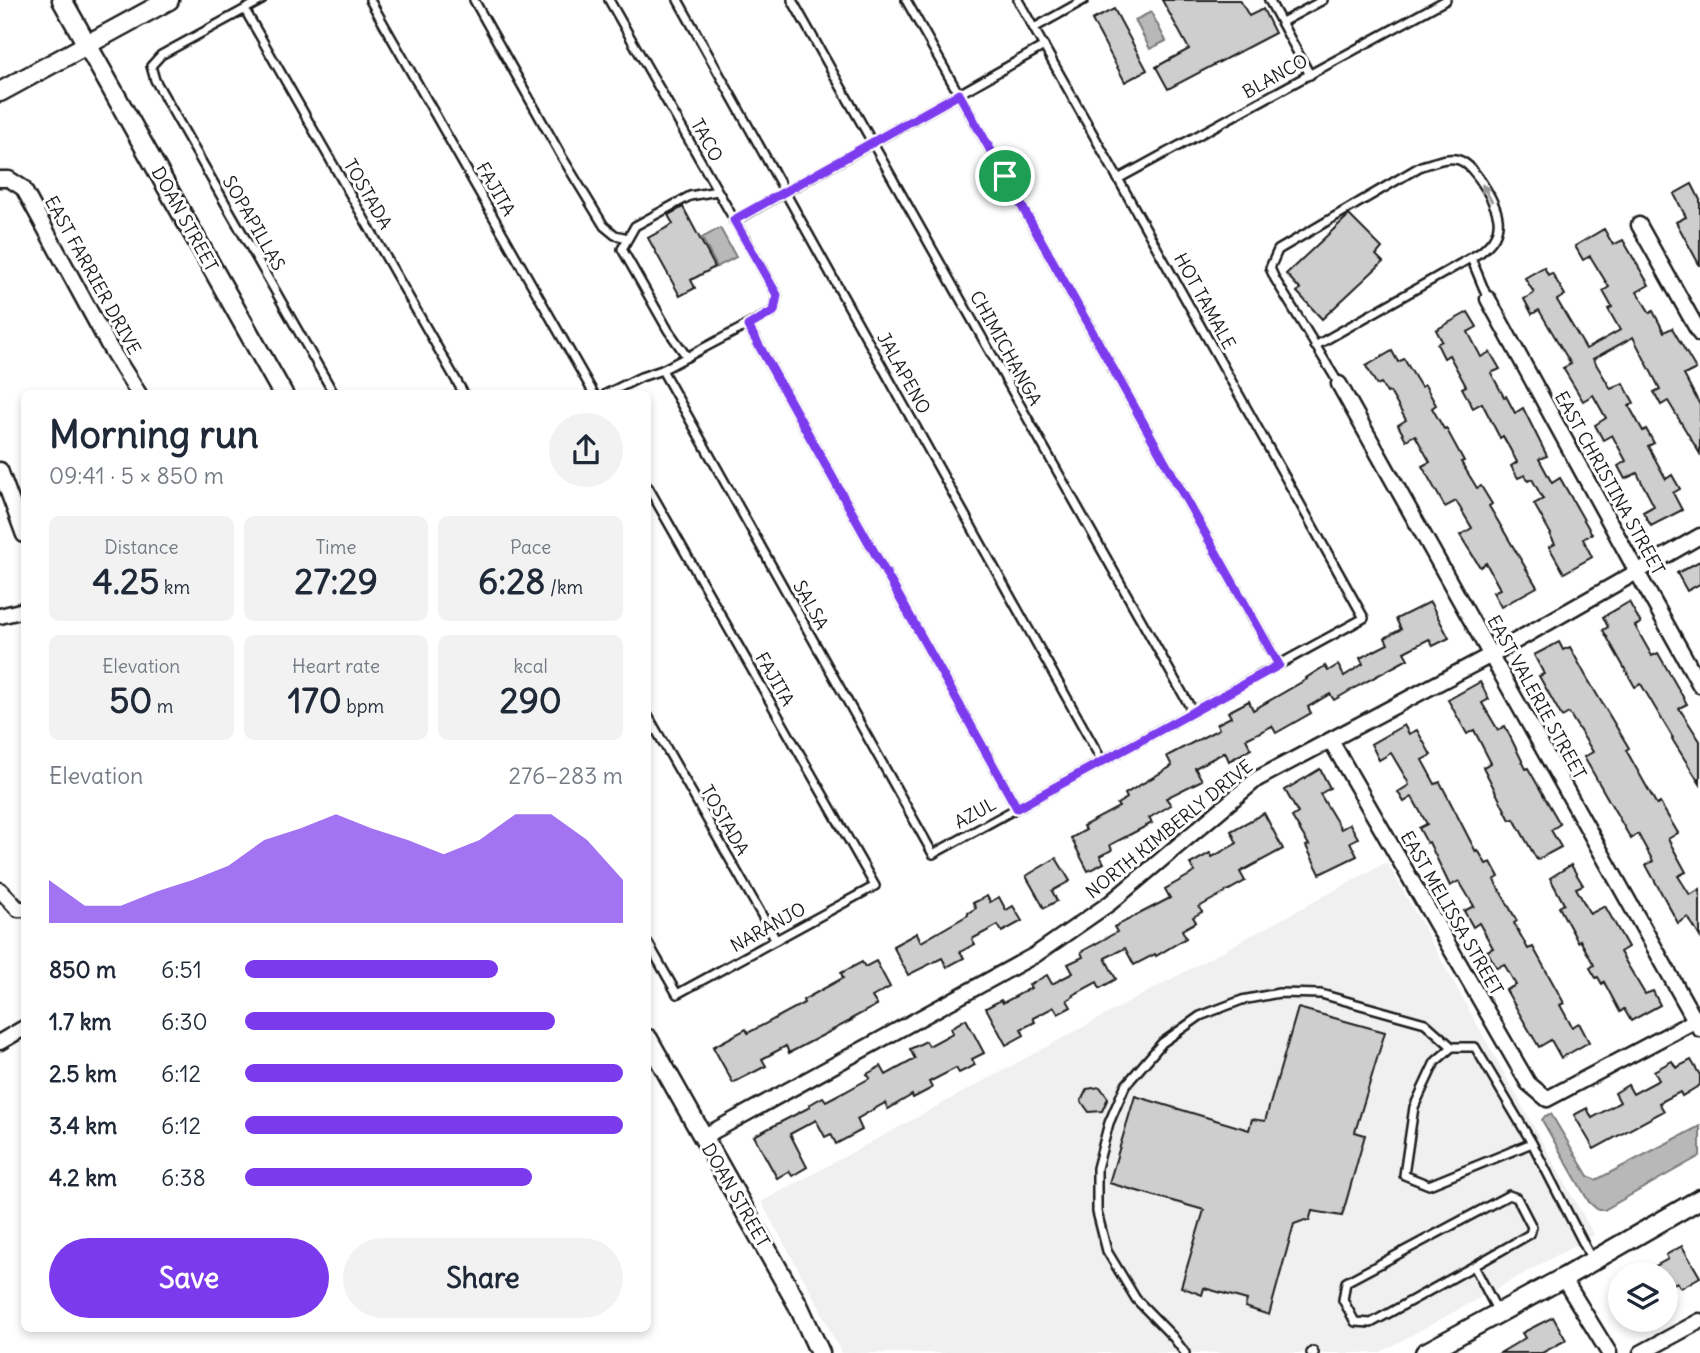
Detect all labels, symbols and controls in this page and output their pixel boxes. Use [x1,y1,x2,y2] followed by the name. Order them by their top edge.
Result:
[1238,49,1312,103] street label: BLANCO
[686,114,728,166] street label: TACO
[975,146,1035,206] pin
[339,155,397,233] street label: TOSTADA
[986,157,1024,195] icon: arrive
[471,158,521,220] street label: FAJITA
[147,163,223,275] street label: DOAN STREET
[218,172,290,274] street label: SOPAPILLAS
[1481,184,1493,203] one-way arrow
[40,192,146,358] street label: EAST FARRIER DRIVE
[1169,249,1241,353] street label: HOT TAMALE
[965,287,1047,409] street label: CHIMICHANGA
[872,328,936,418] street label: JALAPENO
[1550,387,1670,579] street label: EAST CHRISTINA STREET
[49,411,259,458] text: Morning run
[549,413,623,487] button: share
[49,461,224,490] text: 09:41 · 5 × 850 m
[104,535,178,559] text: Distance
[315,535,357,559] text: Time
[510,535,551,559] text: Pace
[92,559,159,603] text: 4.25
[294,559,378,603] text: 27:29
[478,559,546,603] text: 6:28
[159,575,190,599] text: km
[546,575,583,599] text: /km
[788,576,834,634] street label: SALSA
[1482,611,1592,783] street label: EAST VALERIE STREET
[750,648,800,710] street label: FAJITA
[102,654,180,678] text: Elevation
[292,654,380,678] text: Heart rate
[514,654,548,678] text: kcal
[109,678,152,722] text: 50
[288,678,342,722] text: 170
[499,678,562,722] text: 290
[152,694,174,718] text: m
[342,694,384,718] text: bpm
[1081,755,1257,903] street label: NORTH KIMBERLY DRIVE
[49,761,143,790] text: Elevation
[509,761,623,790] text: 276–283 m
[696,781,754,859] street label: TOSTADA
[950,792,1000,834] street label: AZUL
[1396,827,1508,999] street label: EAST MELISSA STREET
[726,897,810,957] street label: NARANJO
[49,955,116,984] text: 850 m
[161,955,202,984] text: 6:51
[49,1007,112,1036] text: 1.7 km
[161,1007,208,1036] text: 6:30
[49,1059,117,1088] text: 2.5 km
[161,1059,201,1088] text: 6:12
[49,1111,117,1140] text: 3.4 km
[161,1111,201,1140] text: 6:12
[697,1139,775,1251] street label: DOAN STREET
[49,1163,117,1192] text: 4.2 km
[161,1163,206,1192] text: 6:38
[49,1238,329,1318] button: Save
[343,1238,623,1318] button: Share
[1608,1262,1678,1332] map controls
[1608,1262,1678,1332] button: layers

